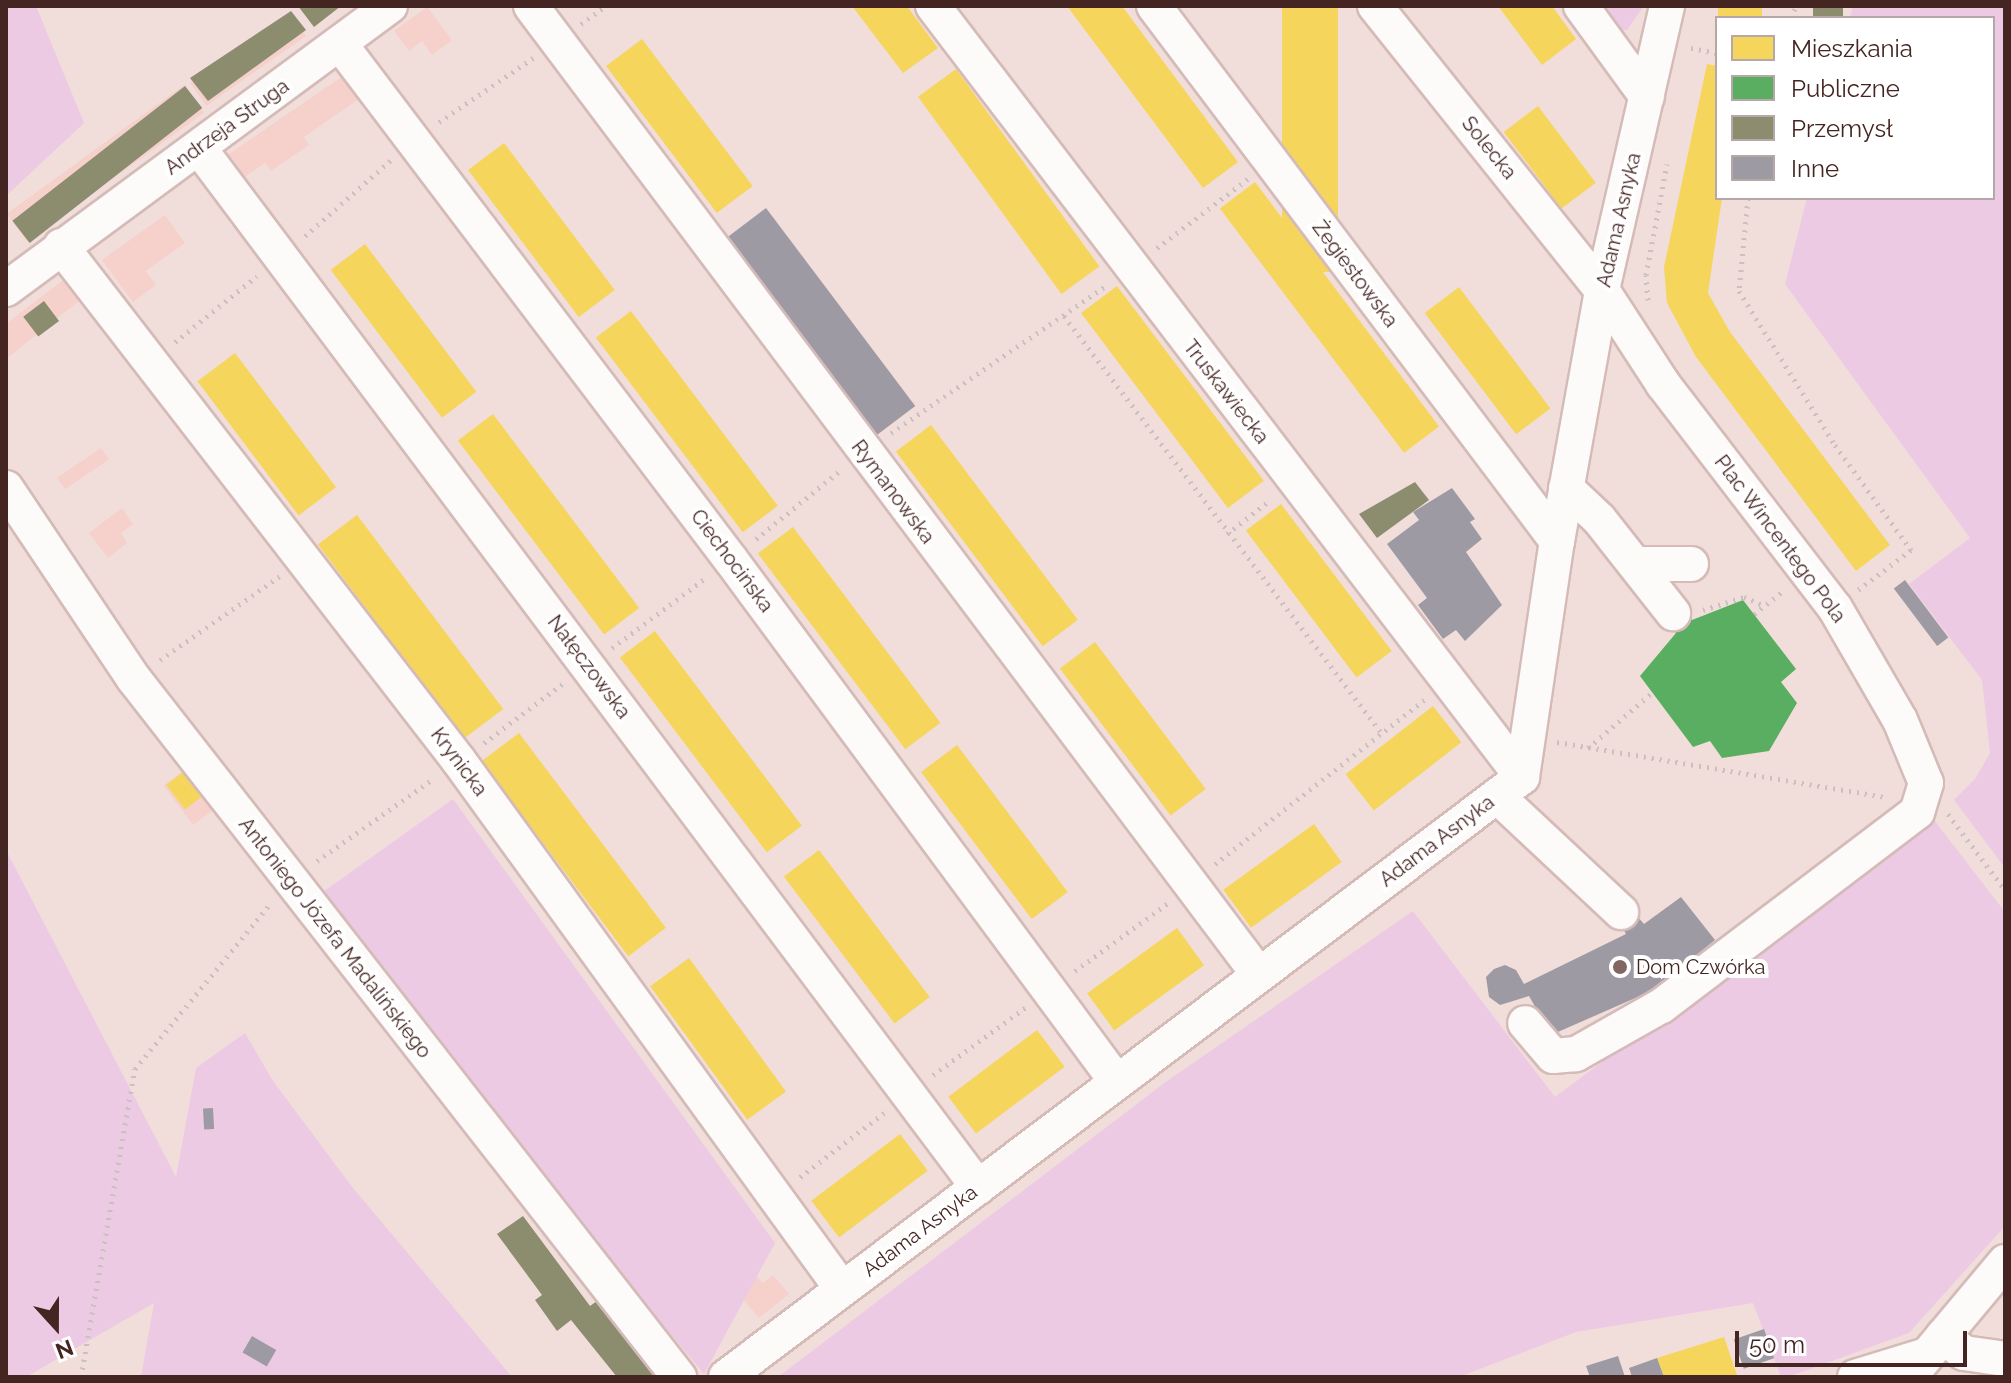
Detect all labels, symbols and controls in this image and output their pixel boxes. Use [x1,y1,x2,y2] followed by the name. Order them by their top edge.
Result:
[1715,16,1995,200] legend
[1791,34,1913,63] text: Mieszkania
[160,74,294,180] street label: Andrzeja Struga
[1791,74,1900,103] text: Publiczne
[1456,112,1522,184] street label: Solecka
[1791,114,1893,143] text: Przemysł
[1592,150,1646,290] street label: Adama Asnyka
[1791,154,1839,183] text: Inne
[1307,216,1403,332] street label: Żegiestowska
[1178,335,1274,449] street label: Truskawiecka
[846,435,940,549] street label: Rymanowska
[1709,450,1851,628] street label: Plac Wincentego Pola
[686,505,778,617] street label: Ciechocińska
[542,611,636,723] street label: Nałęczowska
[426,723,492,801] street label: Krynicka
[1375,790,1499,892] street label: Adama Asnyka
[233,813,437,1063] street label: Antoniego Józefa Madalińskiego
[1636,955,1766,979] place label: Dom Czwórka
[1611,958,1629,976] marker: Dom Czwórka
[858,1180,982,1282] street label: Adama Asnyka
[16,1287,96,1367] north arrow
[1739,1315,1971,1365] scale bar
[1749,1330,1805,1359] text: 50 m
[52,1334,77,1365] text: N

